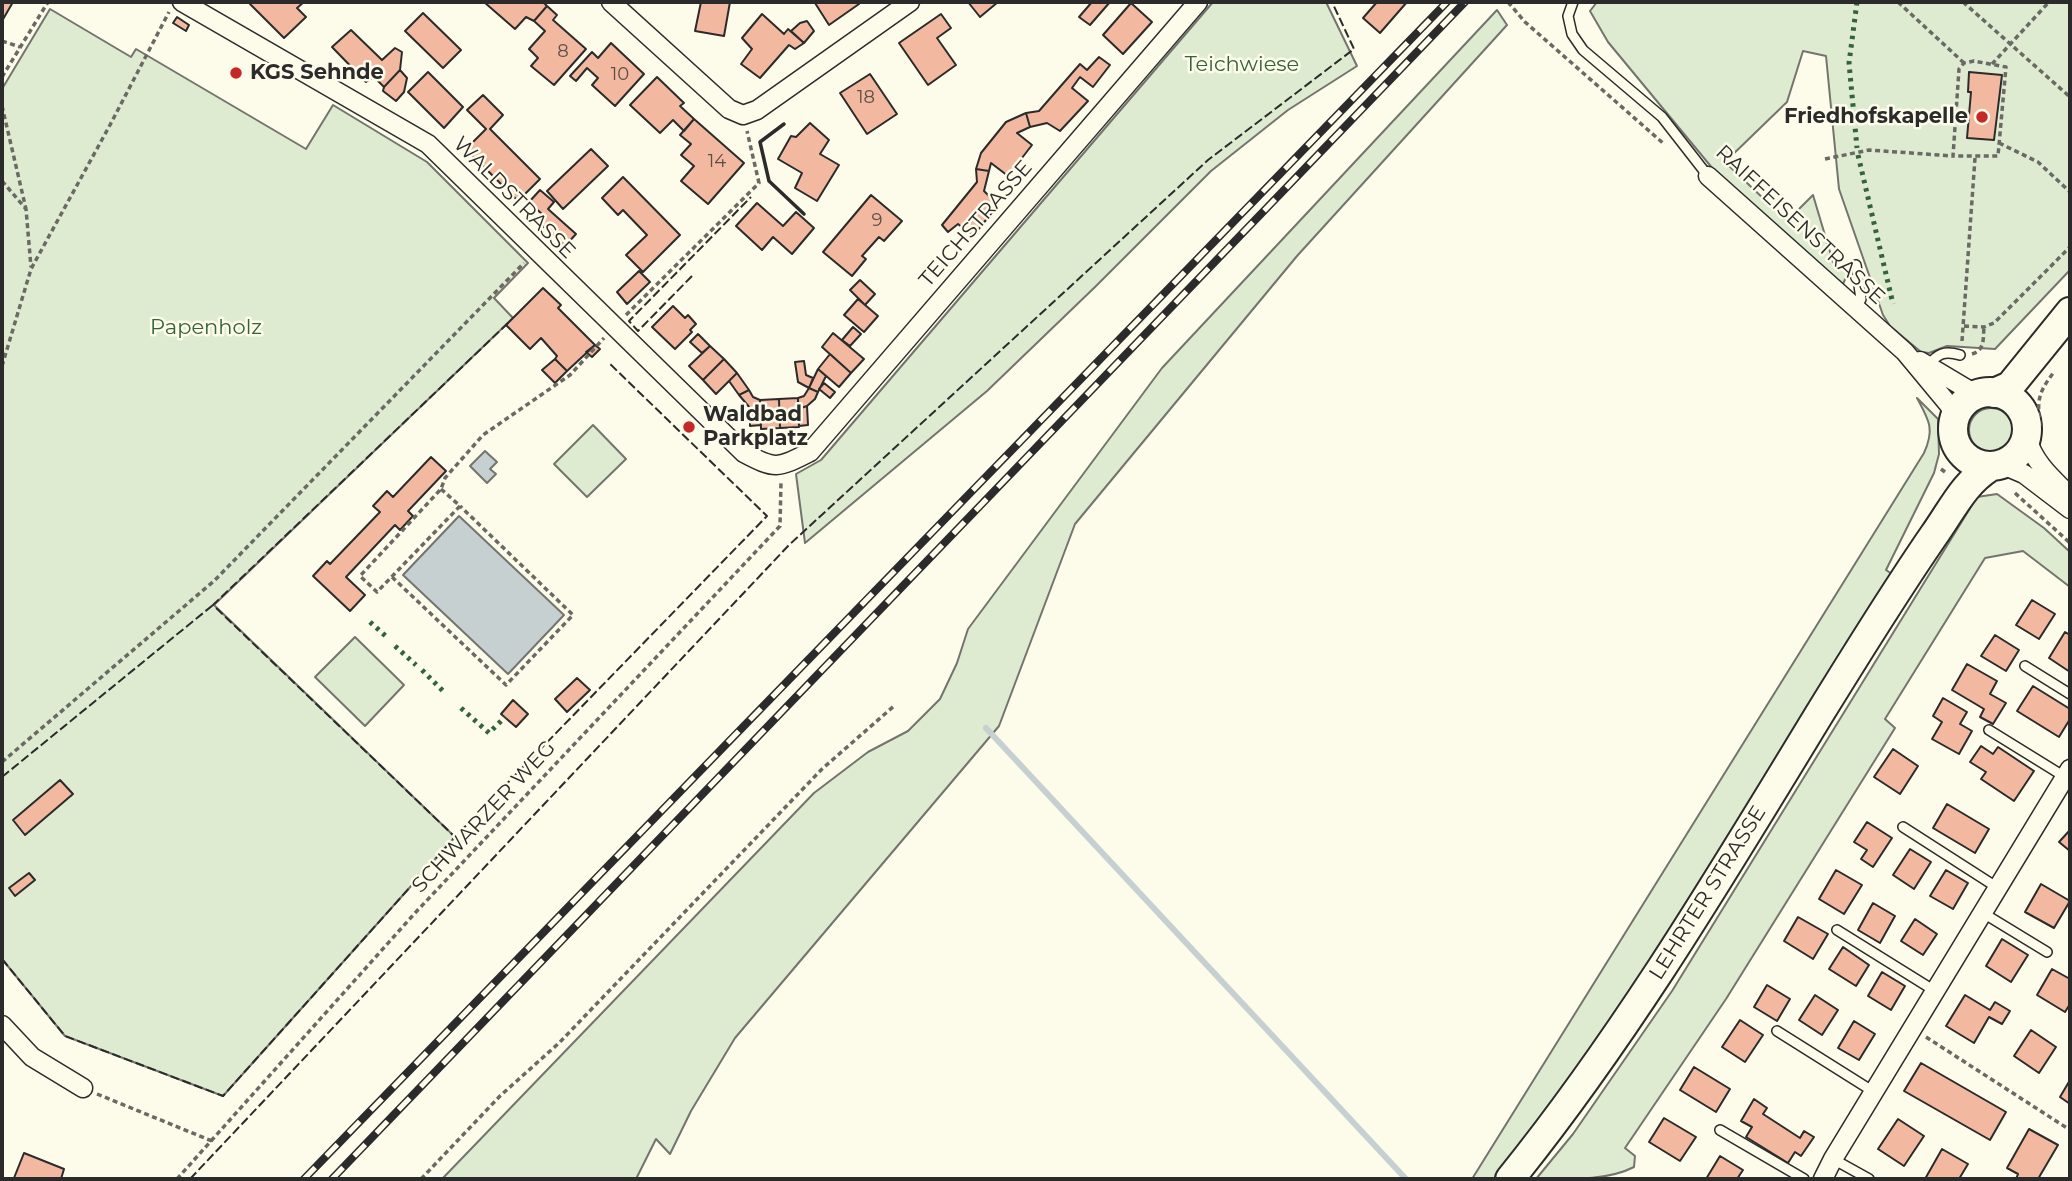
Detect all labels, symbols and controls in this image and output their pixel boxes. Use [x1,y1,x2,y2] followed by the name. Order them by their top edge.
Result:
[557,41,569,63] house number: 8
[1185,52,1299,78] park label: Teichwiese
[250,60,384,86] place label: KGS Sehnde
[611,64,629,86] house number: 10
[228,65,244,81] marker: KGS Sehnde
[857,87,875,109] house number: 18
[1784,104,1968,130] place label: Friedhofskapelle
[1974,109,1990,125] marker: Friedhofskapelle
[448,132,580,264] street label: WALDSTRASSE
[1710,140,1890,310] street label: RAIFFEISENSTRASSE
[708,151,726,173] house number: 14
[914,156,1038,292] street label: TEICHSTRASSE
[872,210,882,232] house number: 9
[150,315,262,341] park label: Papenholz
[703,402,808,452] place label: Waldbad Parkplatz
[681,419,697,435] marker: Waldbad Parkplatz
[407,736,561,898] street label: SCHWARZER WEG
[1644,801,1772,985] street label: LEHRTER STRASSE

